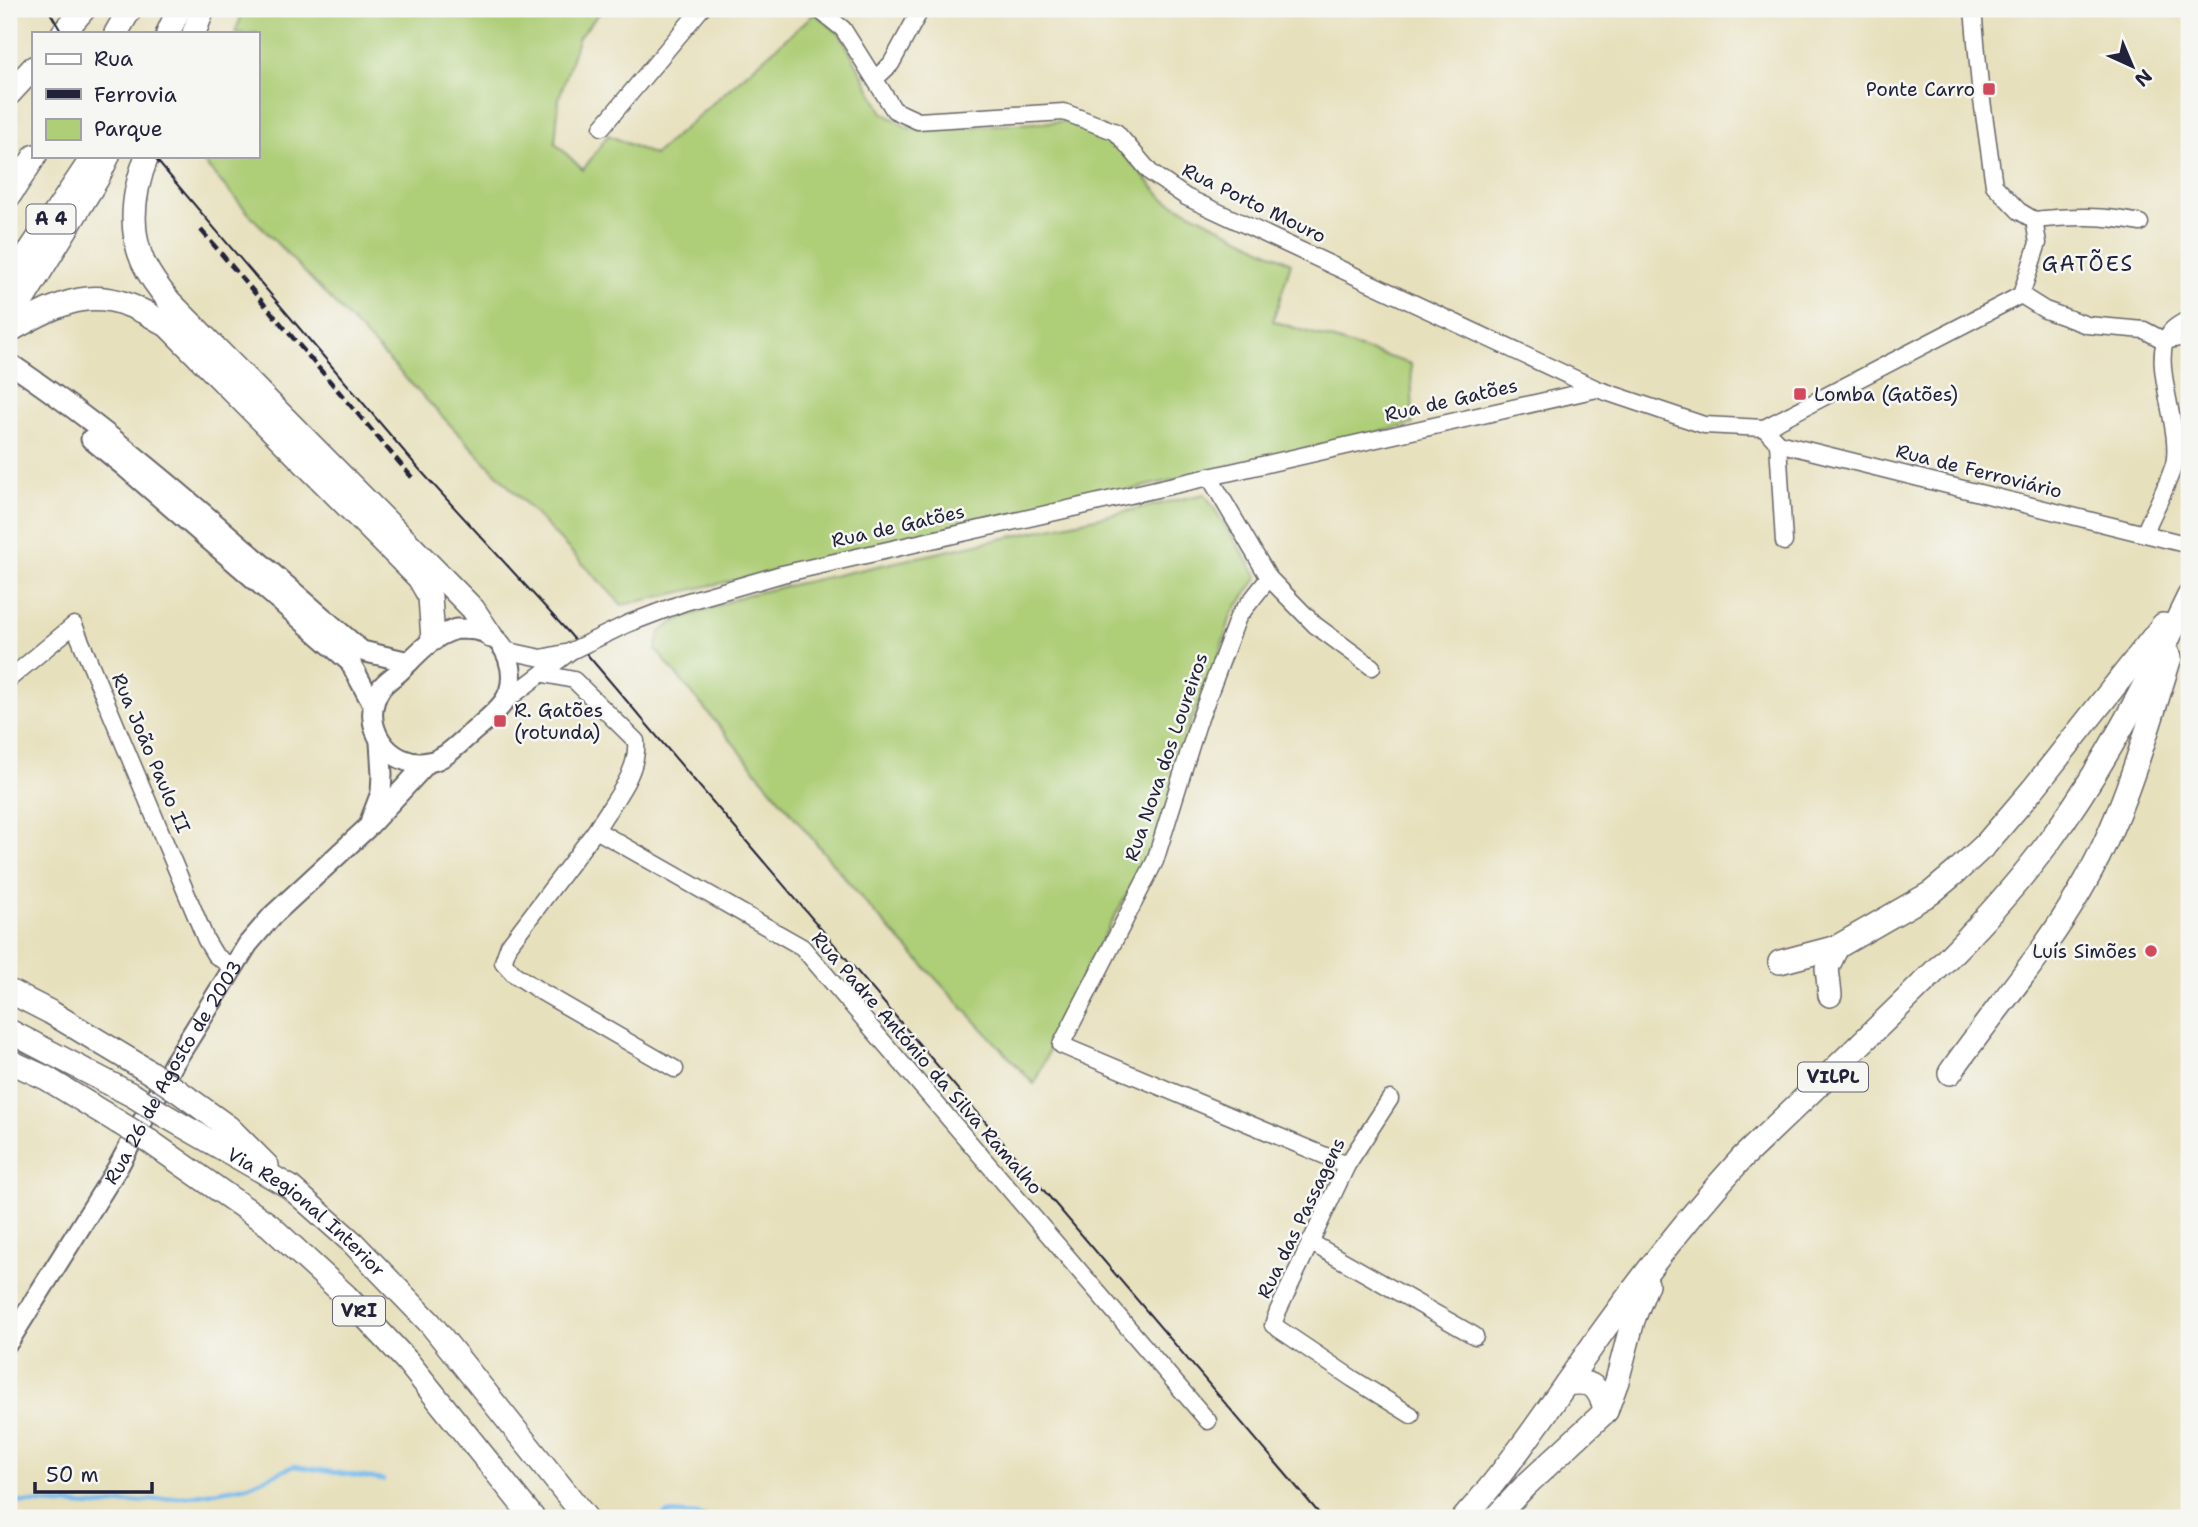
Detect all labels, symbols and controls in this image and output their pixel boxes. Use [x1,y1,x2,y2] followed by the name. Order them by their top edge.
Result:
[32,32,259,158] legend
[2096,32,2166,102] north arrow
[94,45,133,73] text: Rua
[2129,64,2158,92] text: N
[1866,77,1975,102] place label: Ponte Carro
[94,81,177,109] text: Ferrovia
[1981,81,1997,97] marker: Ponte Carro
[94,115,163,143] text: Parque
[1178,157,1330,249] street label: Rua Porto Mouro
[26,204,76,233] road number: A 4
[2042,249,2134,278] district label: GATÕES
[1382,373,1520,427] street label: Rua de Gatões
[1814,382,1958,407] place label: Lomba (Gatões)
[1792,386,1808,402] marker: Lomba (Gatões)
[1893,438,2065,504] street label: Rua de Ferroviário
[829,499,967,553] street label: Rua de Gatões
[1119,649,1213,865] street label: Rua Nova dos Loureiros
[106,669,196,837] street label: Rua João Paulo II
[514,698,603,745] place label: R. Gatões (rotunda)
[492,713,508,729] marker: R. Gatões (rotunda)
[806,926,1048,1200] street label: Rua Padre António da Silva Ramalho
[2032,939,2137,964] place label: Luís Simões
[2143,943,2159,959] marker: Luís Simões
[98,955,248,1189] street label: Rua 26 de Agosto de 2003
[1798,1062,1868,1092] road number: VILPL
[1251,1133,1351,1303] street label: Rua das Passagens
[223,1141,391,1282] street label: Via Regional Interior
[333,1296,385,1326] road number: VRI
[35,1450,152,1494] scale bar
[46,1461,99,1489] text: 50 m

